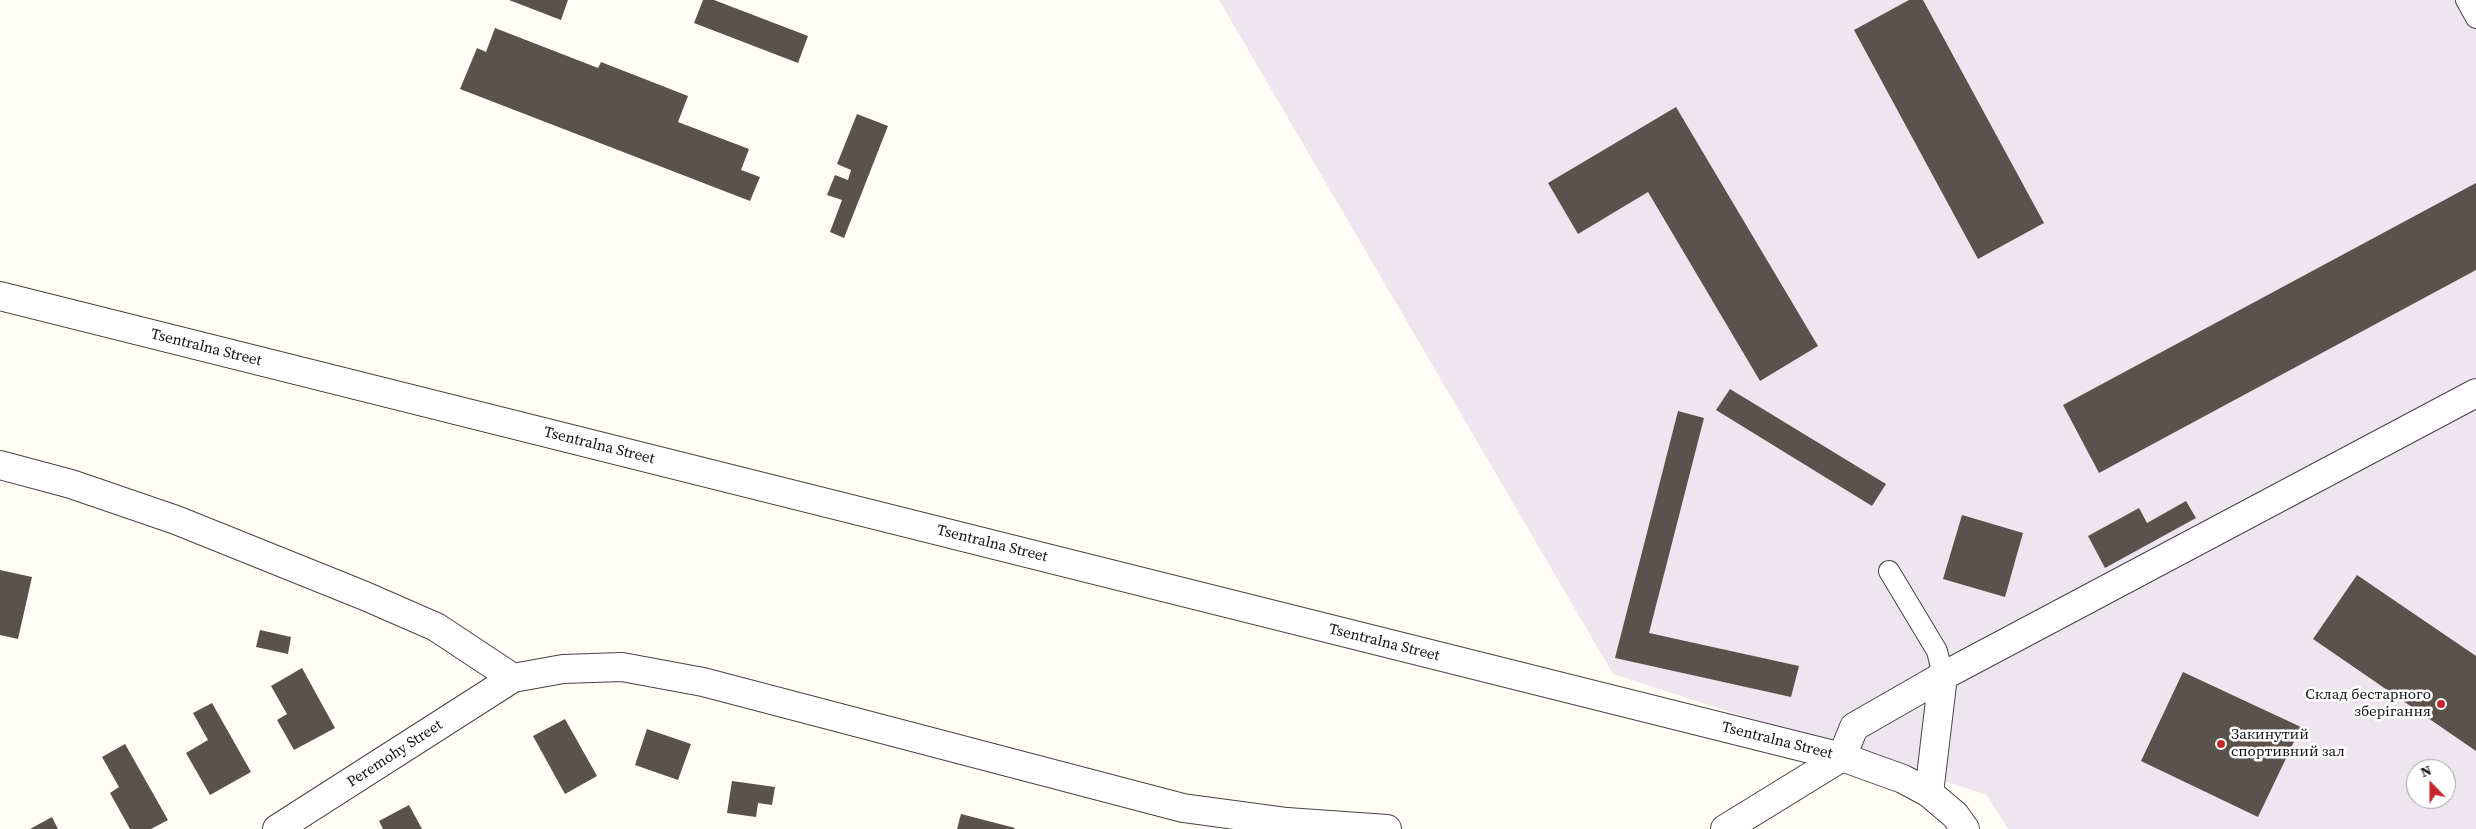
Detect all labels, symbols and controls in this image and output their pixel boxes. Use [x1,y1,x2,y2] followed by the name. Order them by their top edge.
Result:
[149,326,263,370] street label: Tsentralna Street
[542,424,656,468] street label: Tsentralna Street
[935,522,1049,566] street label: Tsentralna Street
[1327,621,1441,665] street label: Tsentralna Street
[2305,686,2431,721] place label: Склад бестарного зберігання
[2435,698,2447,710] marker: Склад бестарного зберігання
[344,716,446,792] street label: Peremohy Street
[1720,719,1834,763] street label: Tsentralna Street
[2231,726,2345,761] place label: Закинутий спортивний зал
[2215,738,2227,750] marker: Закинутий спортивний зал
[2406,759,2456,809] north arrow
[2417,760,2434,782] text: N

